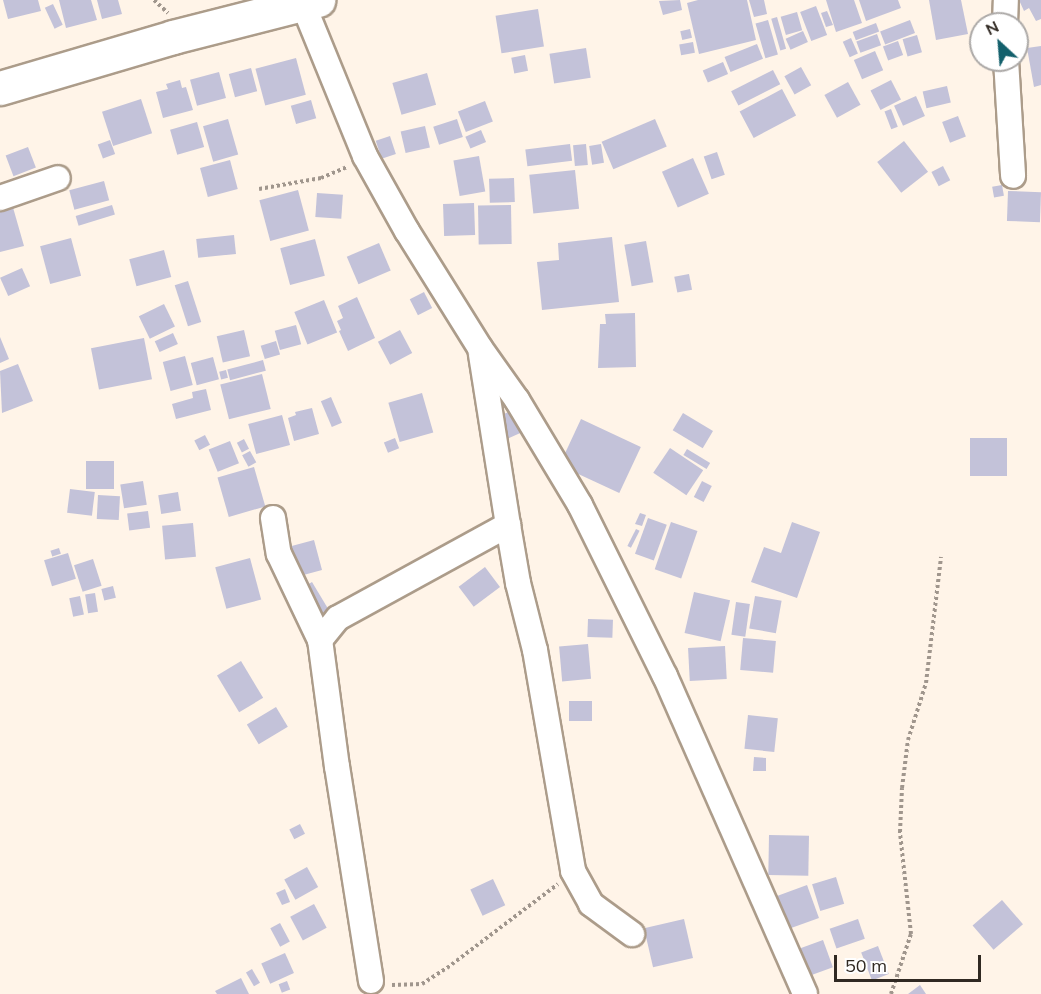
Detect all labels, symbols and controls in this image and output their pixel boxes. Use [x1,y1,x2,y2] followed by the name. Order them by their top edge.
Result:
[969,12,1029,72] north arrow
[982,16,1002,39] text: N
[837,943,984,981] scale bar
[845,954,887,977] text: 50 m

